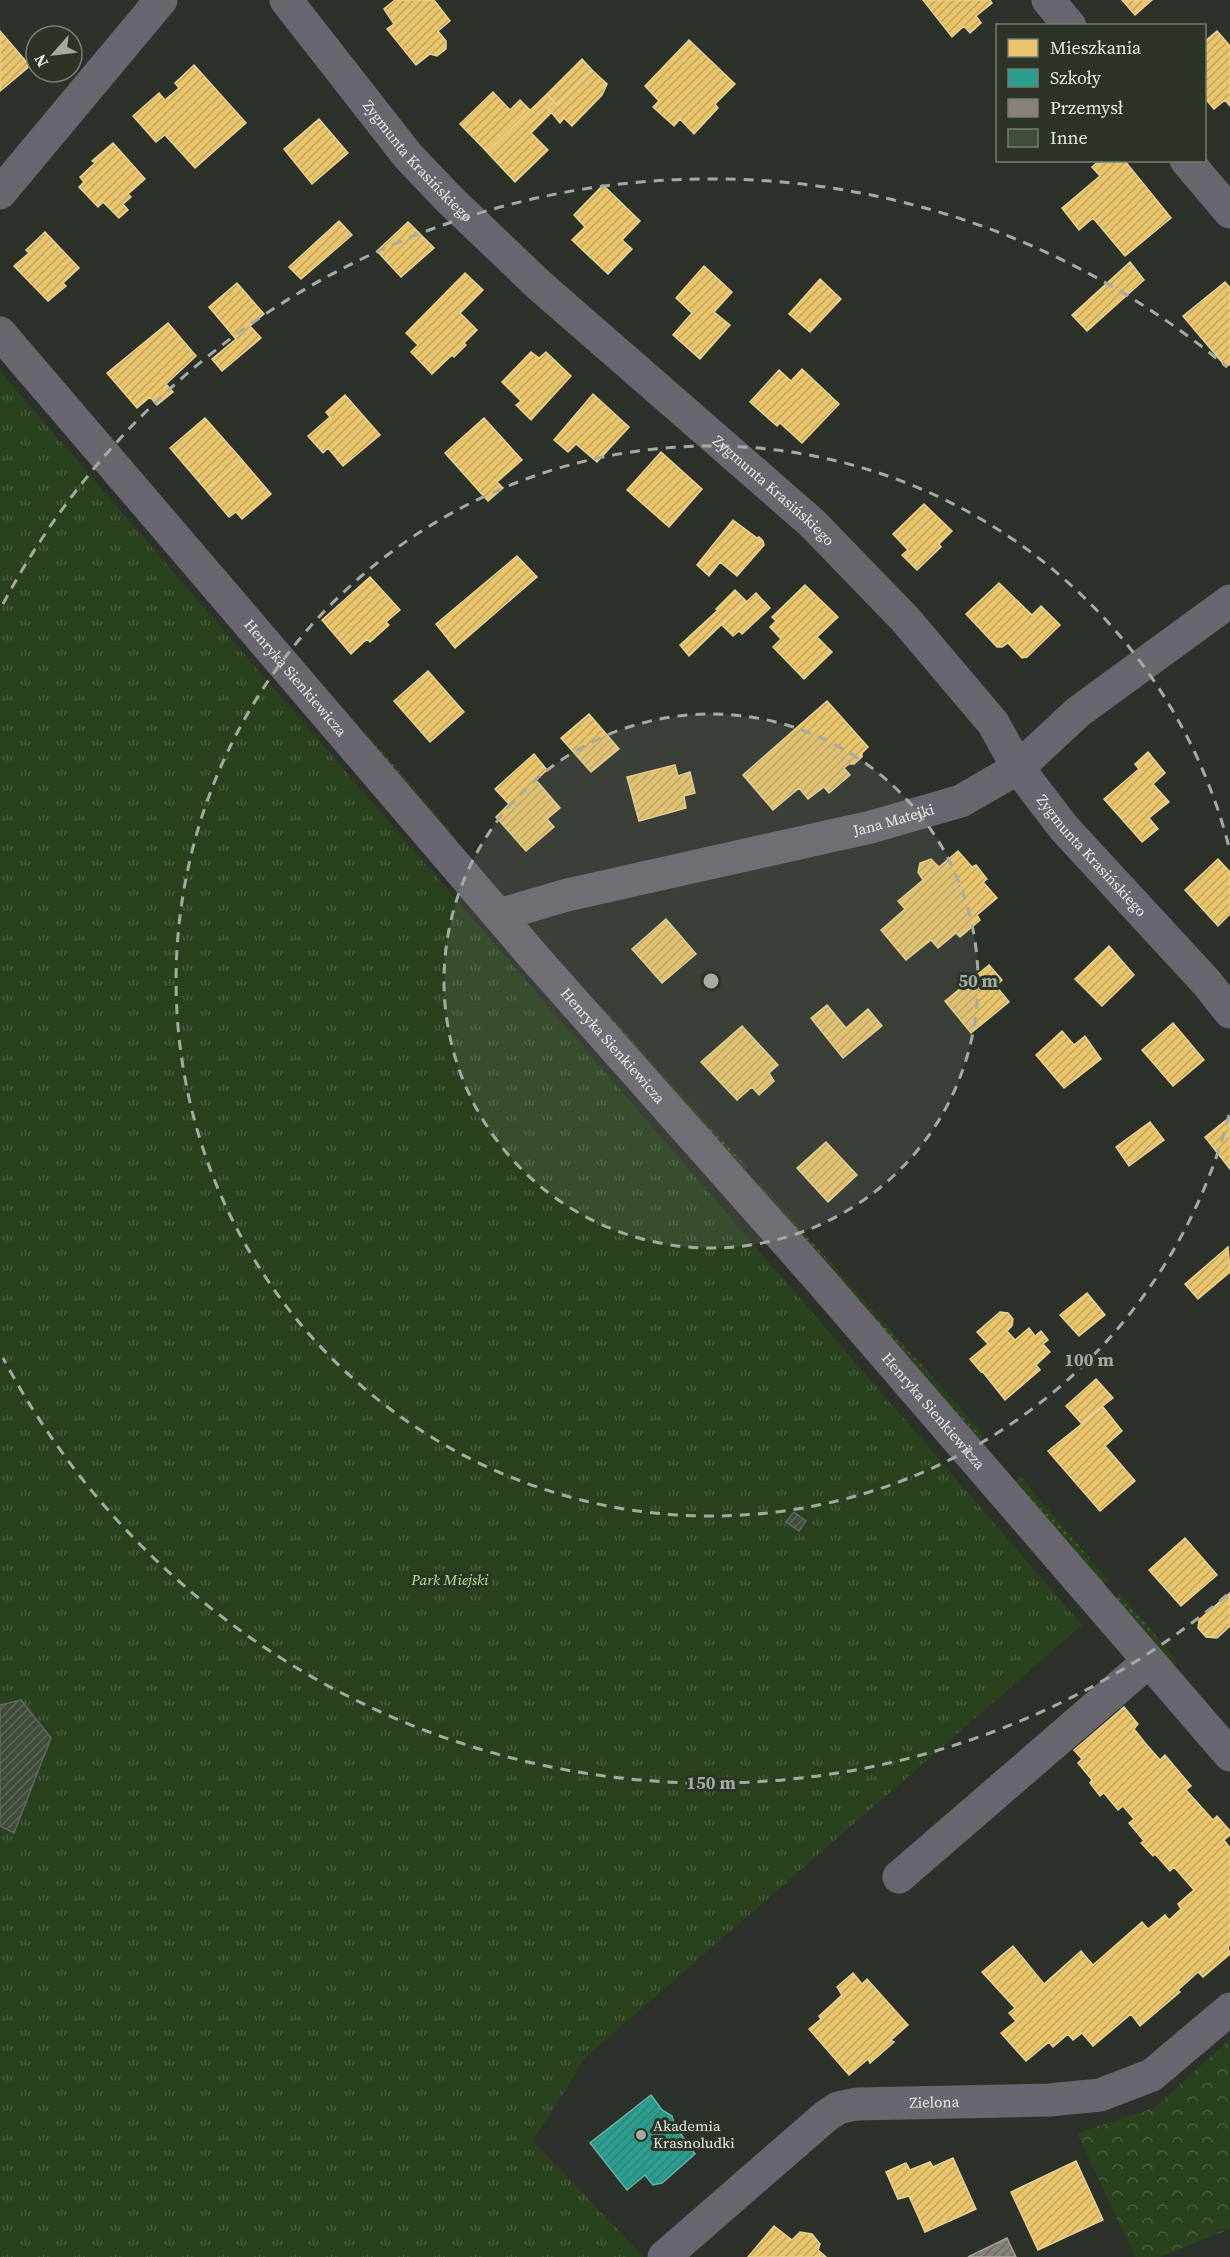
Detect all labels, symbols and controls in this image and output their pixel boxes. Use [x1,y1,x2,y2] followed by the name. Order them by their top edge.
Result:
[24,24,84,84] north arrow
[996,24,1206,162] legend
[1050,35,1142,60] text: Mieszkania
[28,50,53,71] text: N
[1050,65,1102,90] text: Szkoły
[358,95,478,226] street label: Zygmunta Krasińskiego
[1050,95,1123,120] text: Przemysł
[1050,125,1088,150] text: Inne
[709,430,840,550] street label: Zygmunta Krasińskiego
[239,614,352,741] street label: Henryka Sienkiewicza
[1032,790,1152,921] street label: Zygmunta Krasińskiego
[850,798,936,841] street label: Jana Matejki
[958,968,998,993] text: 50 m
[701,971,721,991] centre of rings
[556,983,670,1108] street label: Henryka Sienkiewicza
[1064,1347,1114,1372] text: 100 m
[877,1348,990,1474] street label: Henryka Sienkiewicza
[410,1569,489,1590] park label: Park Miejski
[686,1770,736,1795] text: 150 m
[909,2091,960,2113] street label: Zielona
[653,2115,735,2153] place label: Akademia Krasnoludki
[634,2128,648,2142] marker: Akademia Krasnoludki

